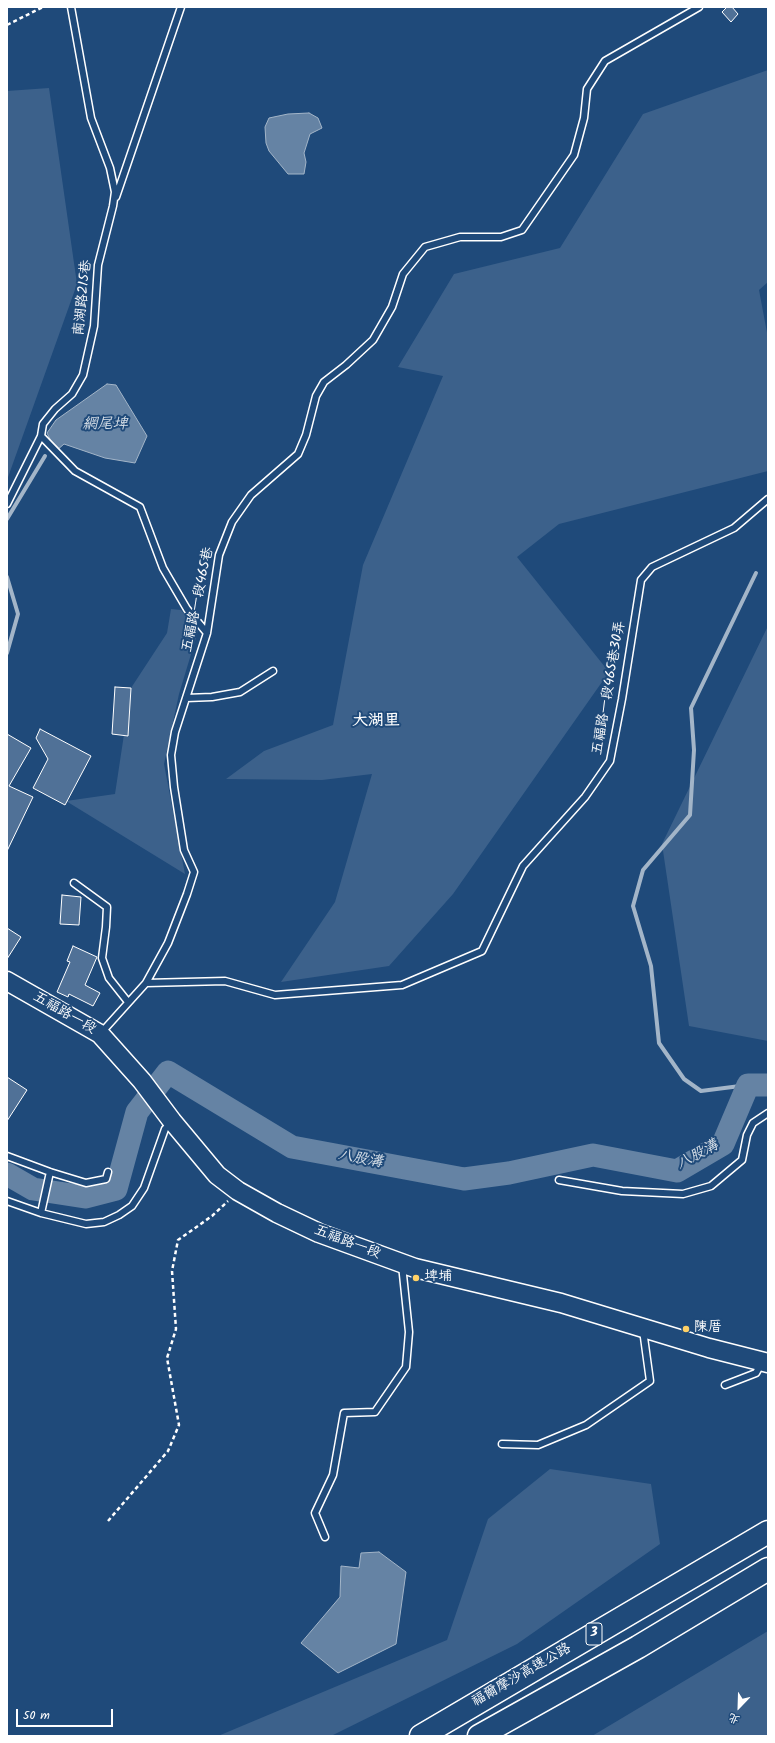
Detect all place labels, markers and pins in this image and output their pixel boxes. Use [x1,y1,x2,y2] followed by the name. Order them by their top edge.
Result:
[424,1270,452,1286] place label: 埤埔
[411,1273,421,1283] marker: 埤埔
[694,1321,722,1337] place label: 陳厝
[681,1324,691,1334] marker: 陳厝

